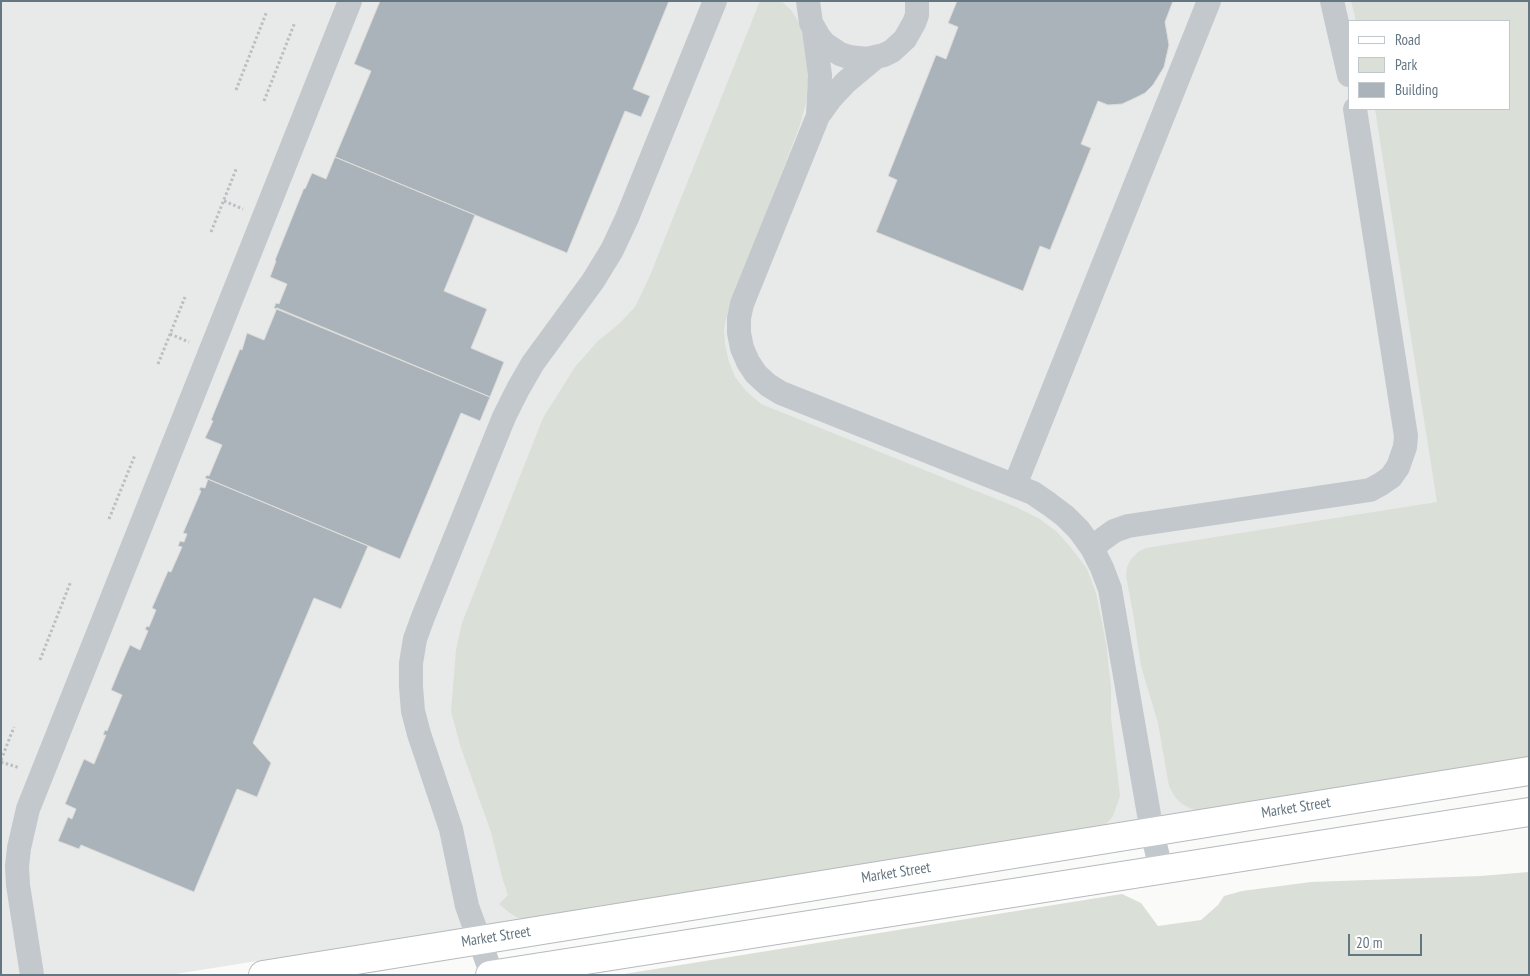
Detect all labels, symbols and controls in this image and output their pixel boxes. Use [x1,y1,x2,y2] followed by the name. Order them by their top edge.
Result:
[1348,20,1510,110] legend
[1395,30,1421,49] text: Road
[1395,55,1417,74] text: Park
[1395,80,1438,99] text: Building
[1260,794,1332,822] street label: Market Street
[860,859,932,887] street label: Market Street
[460,923,532,951] street label: Market Street
[1350,924,1424,956] scale bar
[1356,933,1382,952] text: 20 m

